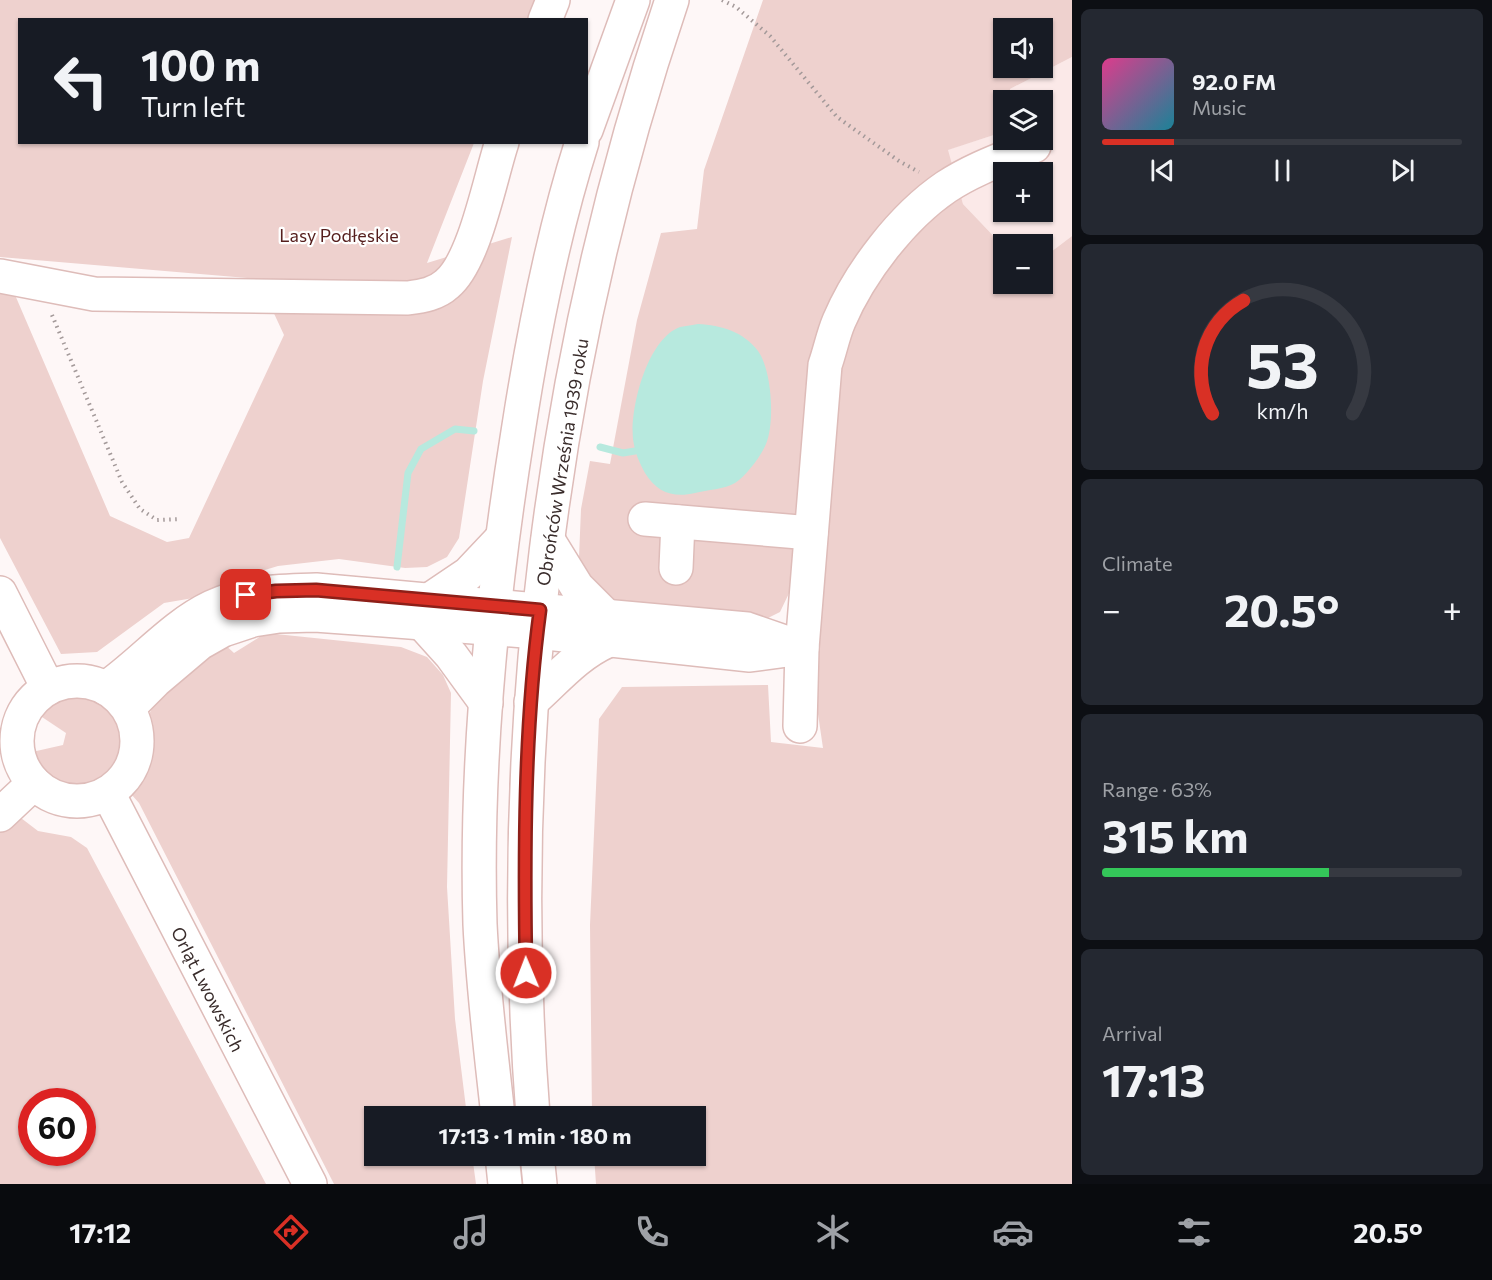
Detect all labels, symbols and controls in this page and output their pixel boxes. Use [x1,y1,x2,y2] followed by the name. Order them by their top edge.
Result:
[993,18,1053,294] map controls
[993,18,1053,78] button: sound
[141,38,261,90] text: 100 m
[42,42,120,120] icon: left
[1192,68,1276,95] text: 92.0 FM
[141,90,245,123] text: Turn left
[993,90,1053,150] button: layers
[1192,95,1246,119] text: Music
[1146,154,1179,187] icon: previous
[1266,154,1299,187] icon: pause
[1386,154,1419,187] icon: next
[993,162,1053,222] button: +
[279,224,399,246] park label: Lasy Podłęskie
[993,234,1053,294] button: −
[1246,325,1318,401] text: 53
[532,337,592,587] street label: Obrońców Września 1939 roku
[1256,397,1308,423] text: km/h
[1102,551,1172,575] text: Climate
[220,569,271,620] pin
[229,578,262,611] icon: arrive
[1224,581,1339,636] text: 20.5°
[1102,588,1121,629] text: −
[1443,588,1462,629] text: +
[1102,777,1212,801] text: Range · 63%
[1102,807,1249,862] text: 315 km
[167,923,249,1055] street label: Orląt Lwowskich
[494,941,558,1005] position arrow
[1102,1021,1163,1045] text: Arrival
[1102,1051,1206,1106] text: 17:13
[18,1088,96,1166] speed limit sign: 60
[439,1122,631,1149] text: 17:13 · 1 min · 180 m
[270,1211,312,1253] icon: directions
[450,1211,492,1253] icon: music
[631,1211,673,1253] icon: phone
[812,1211,854,1253] icon: climate
[992,1211,1034,1253] icon: car
[1173,1211,1215,1253] icon: filters
[69,1216,131,1249] text: 17:12
[1353,1216,1423,1249] text: 20.5°

